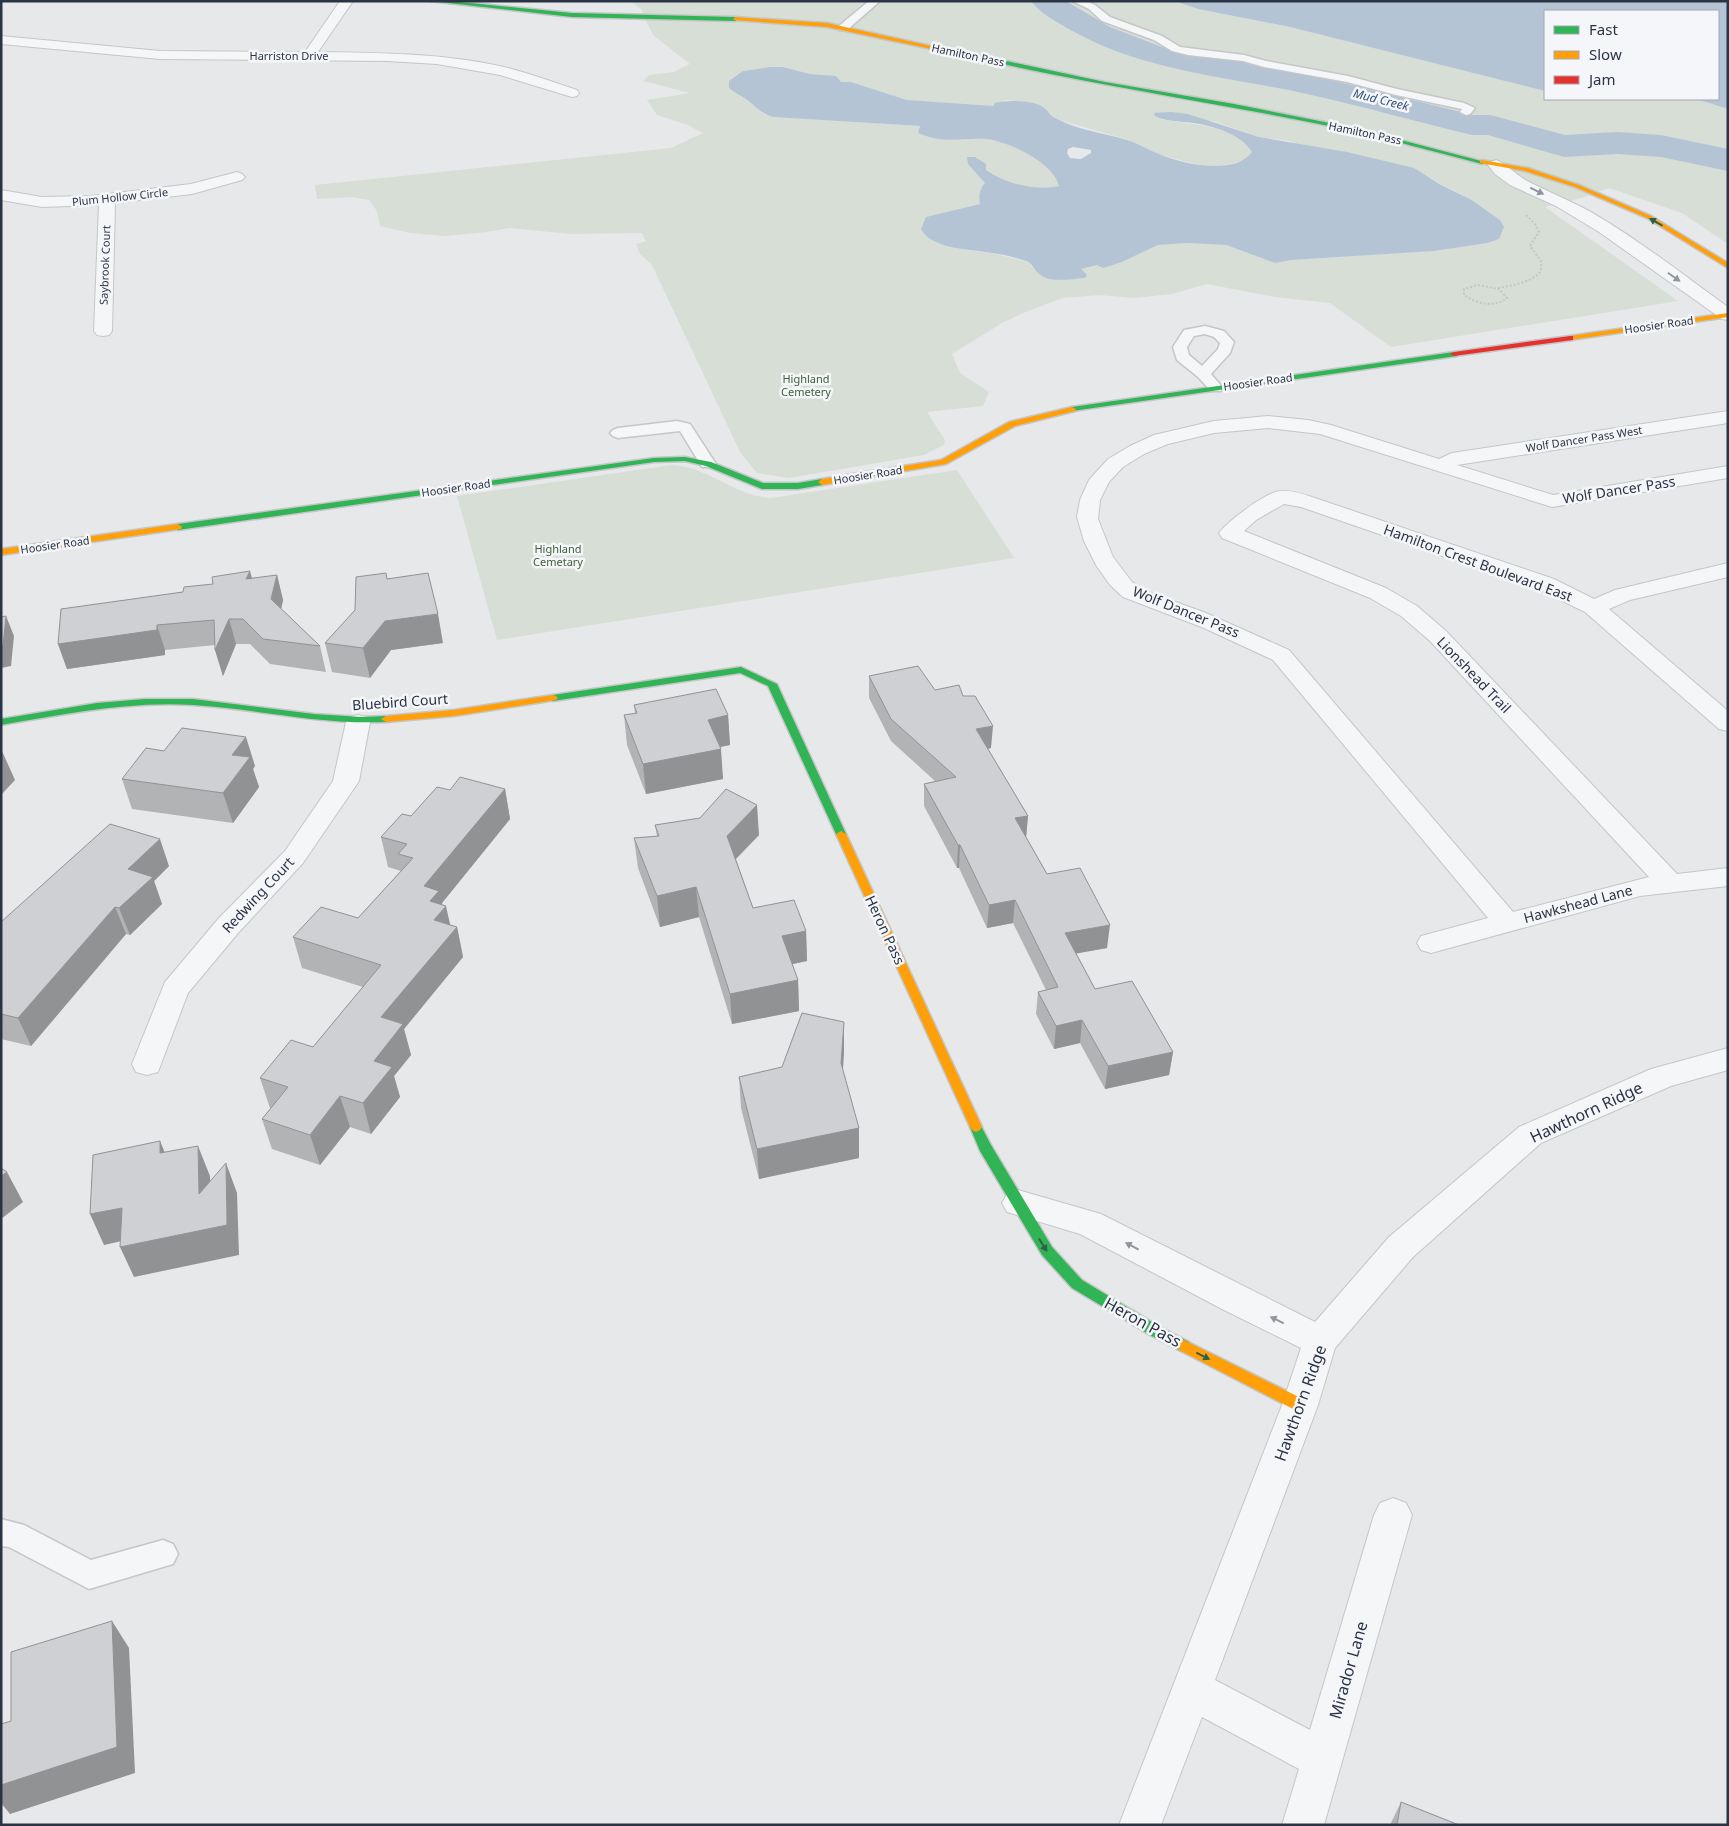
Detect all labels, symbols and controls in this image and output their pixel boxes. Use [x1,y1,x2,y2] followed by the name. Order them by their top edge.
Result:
[1544,10,1719,100] legend
[1589,19,1618,39] text: Fast
[930,39,1006,70] street label: Hamilton Pass
[1589,44,1622,64] text: Slow
[249,48,329,63] street label: Harriston Drive
[1587,69,1616,89] text: Jam
[1352,84,1412,115] water label: Mud Creek
[1327,117,1403,148] street label: Hamilton Pass
[71,184,169,209] street label: Plum Hollow Circle
[1530,187,1544,195] one-way arrow
[1649,218,1664,226] one-way arrow
[96,225,113,305] street label: Saybrook Court
[1667,272,1681,282] one-way arrow
[1623,312,1694,337] street label: Hoosier Road
[1222,369,1293,394] street label: Hoosier Road
[781,371,831,399] park label: Highland Cemetery
[1525,422,1643,455] street label: Wolf Dancer Pass West
[832,462,903,487] street label: Hoosier Road
[1561,471,1677,508] street label: Wolf Dancer Pass
[420,475,491,500] street label: Hoosier Road
[1381,519,1575,606] street label: Hamilton Crest Boulevard East
[19,532,90,557] street label: Hoosier Road
[533,541,583,569] park label: Highland Cemetary
[1130,581,1243,642] street label: Wolf Dancer Pass
[1433,632,1516,717] street label: Lionshead Trail
[351,689,449,714] street label: Bluebird Court
[217,853,298,937] street label: Redwing Court
[1521,880,1634,927] street label: Hawkshead Lane
[861,892,910,968] street label: Heron Pass
[1526,1076,1646,1148] street label: Hawthorn Ridge
[1038,1238,1048,1251] one-way arrow
[1125,1242,1139,1250] one-way arrow
[1101,1292,1185,1352] street label: Heron Pass
[1270,1316,1284,1324] one-way arrow
[1269,1342,1331,1464] street label: Hawthorn Ridge
[1196,1352,1210,1360] one-way arrow
[1324,1619,1372,1721] street label: Mirador Lane

